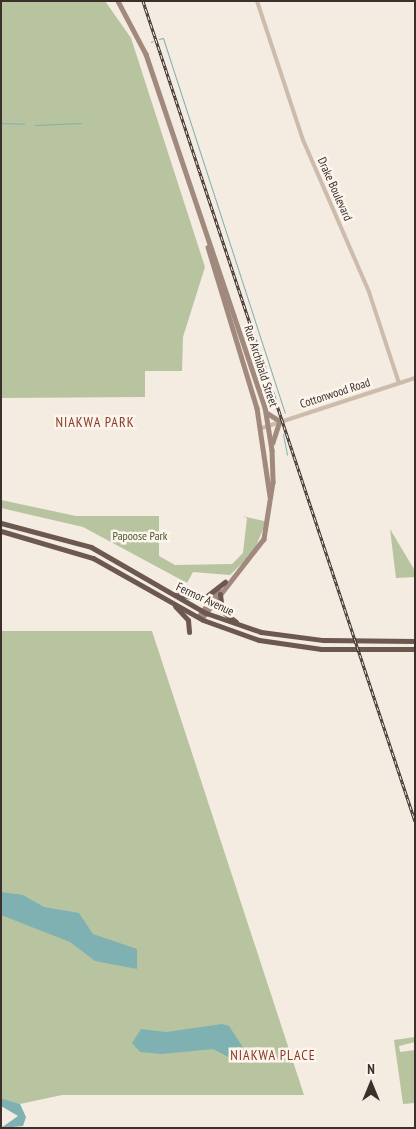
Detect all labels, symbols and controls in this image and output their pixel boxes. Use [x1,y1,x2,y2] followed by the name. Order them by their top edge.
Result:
[315,155,355,223] street label: Drake Boulevard
[241,323,281,409] street label: Rue Archibald Street
[298,375,372,411] street label: Cottonwood Road
[54,414,136,430] district label: NIAKWA PARK
[113,529,167,543] park label: Papoose Park
[174,579,236,619] street label: Fermor Avenue
[229,1047,317,1063] district label: NIAKWA PLACE
[346,1059,396,1109] north arrow
[367,1060,375,1078] text: N

